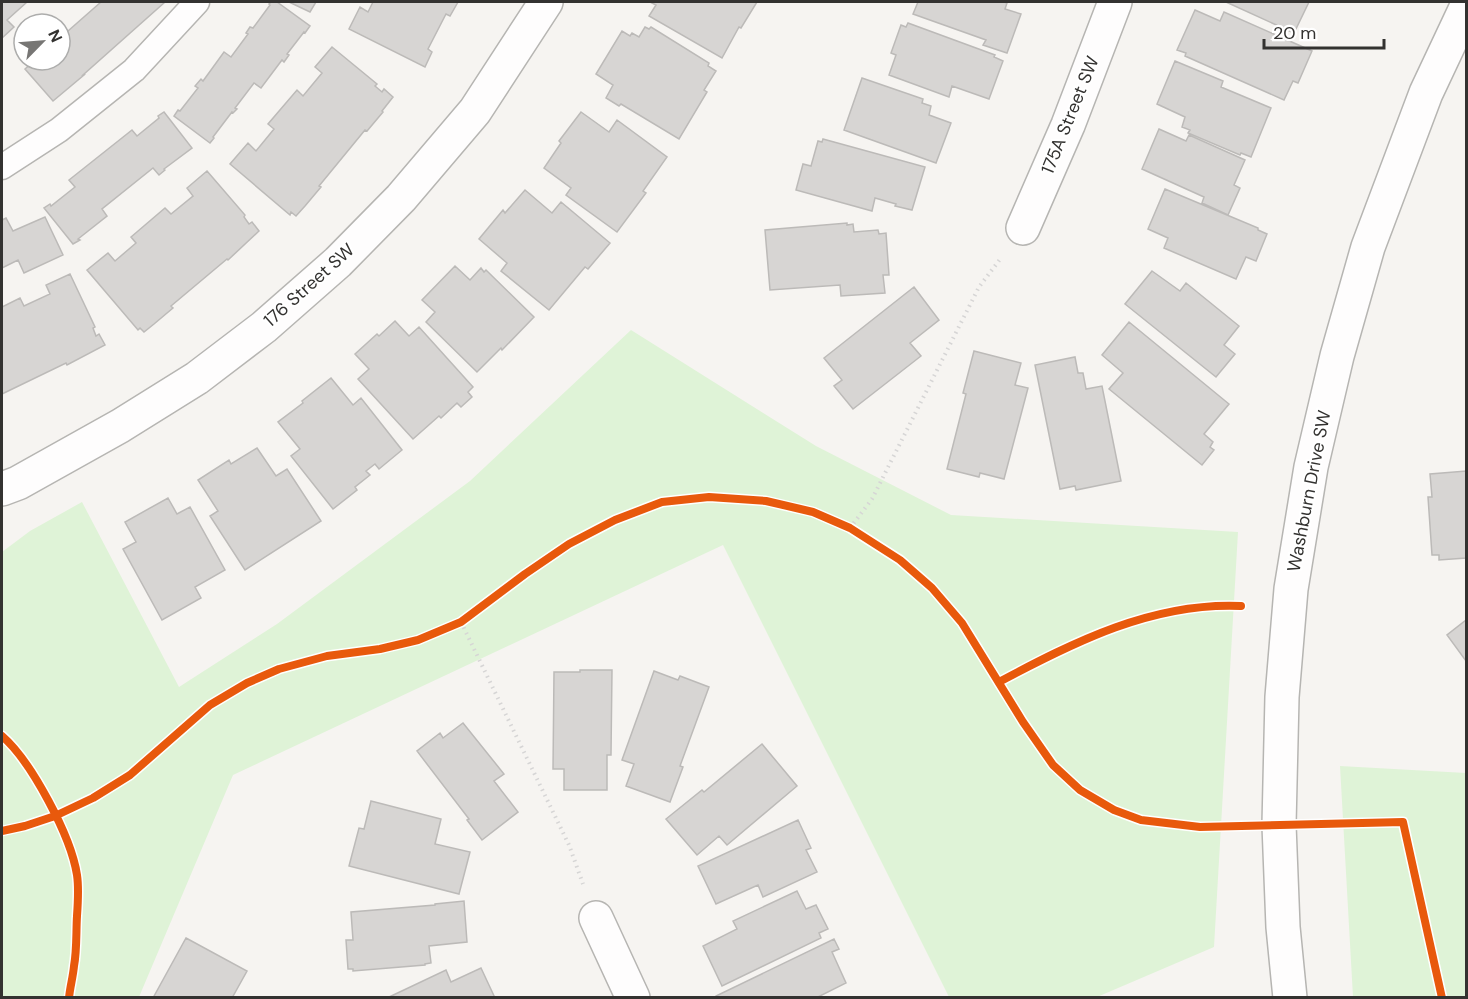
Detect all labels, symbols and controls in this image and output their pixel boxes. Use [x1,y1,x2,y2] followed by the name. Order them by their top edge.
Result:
[12,12,72,72] north arrow
[1264,12,1384,50] scale bar
[1273,21,1316,45] text: 20 m
[43,26,67,46] text: N
[1035,53,1105,177] street label: 175A Street SW
[259,238,359,332] street label: 176 Street SW
[1282,408,1336,574] street label: Washburn Drive SW

